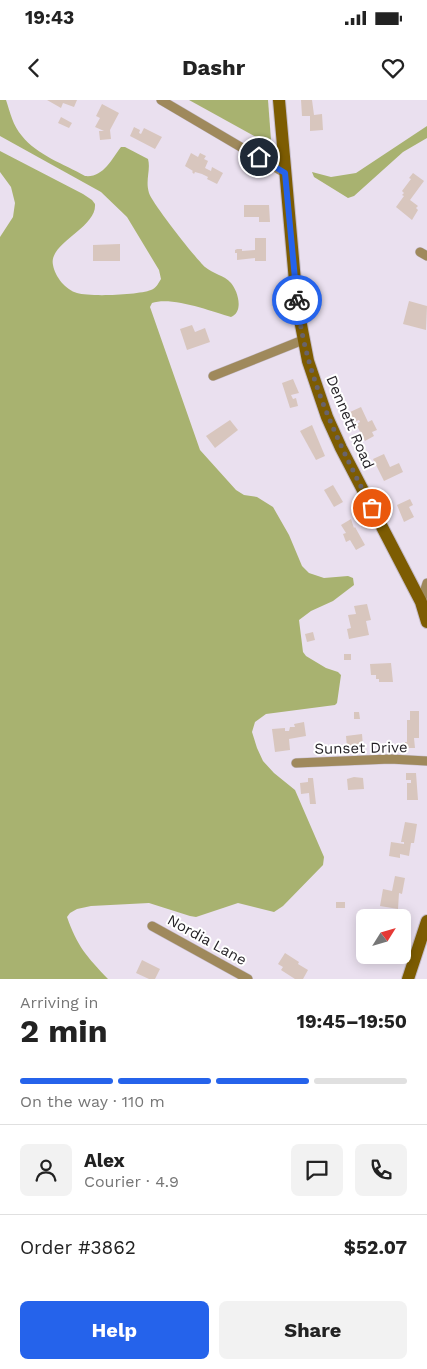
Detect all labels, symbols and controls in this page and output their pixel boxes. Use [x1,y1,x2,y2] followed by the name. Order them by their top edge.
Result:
[25,6,74,29] text: 19:43
[20,54,48,82] icon: back
[379,54,407,82] icon: heart
[182,55,245,80] text: Dashr
[238,136,280,178] pin
[245,143,273,171] icon: home
[272,275,322,325] courier
[283,286,311,314] icon: bike
[322,373,378,471] street label: Dennett Road
[351,487,393,529] pin
[358,494,386,522] icon: bag
[314,738,408,758] street label: Sunset Drive
[356,909,411,964] north arrow
[356,909,411,964] map controls
[164,911,250,969] street label: Nordia Lane
[20,993,98,1012] text: Arriving in
[297,1010,407,1033] text: 19:45–19:50
[20,1012,108,1050] text: 2 min
[20,1092,165,1111] text: On the way · 110 m
[20,1144,72,1196] button: person
[291,1144,343,1196] button: chat
[355,1144,407,1196] button: phone
[84,1149,125,1172] text: Alex
[84,1172,179,1191] text: Courier · 4.9
[20,1236,136,1259] text: Order #3862
[344,1236,407,1259] text: $52.07
[20,1301,209,1359] button: Help
[219,1301,407,1359] button: Share

